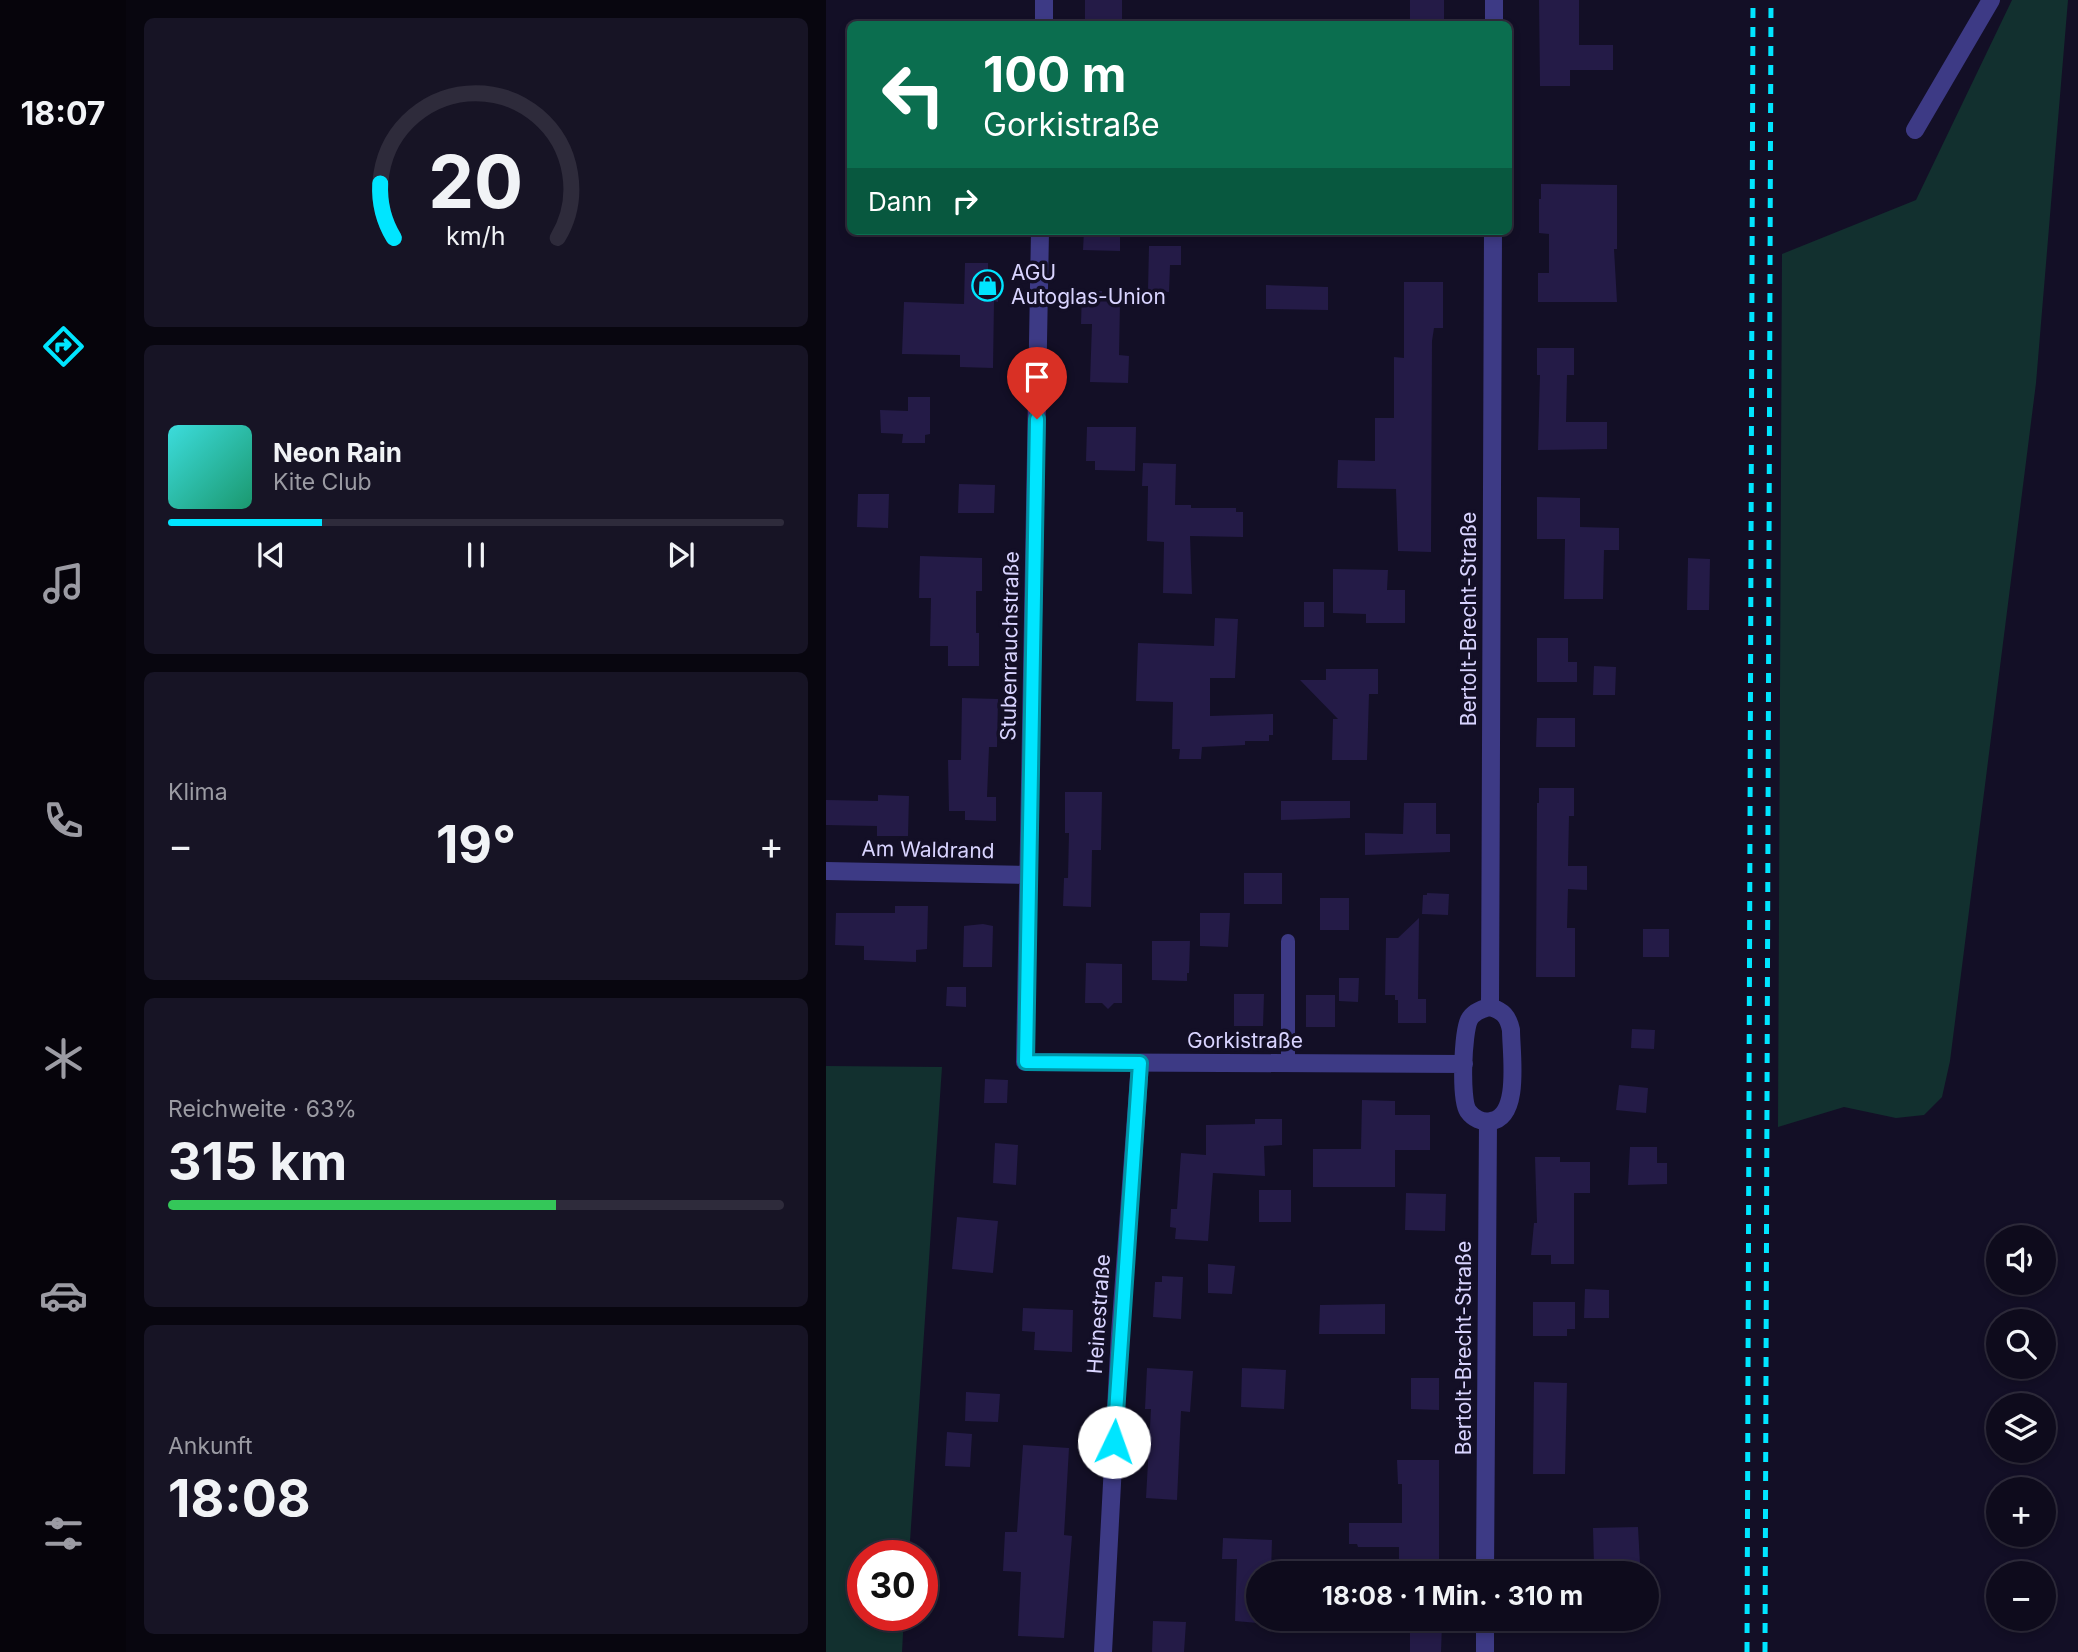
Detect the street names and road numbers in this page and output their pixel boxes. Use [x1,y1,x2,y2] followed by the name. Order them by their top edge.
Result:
[1456,512,1481,726] street label: Bertolt-Brecht-Straße
[995,551,1024,741] street label: Stubenrauchstraße
[861,836,995,863] street label: Am Waldrand
[1187,1028,1303,1053] street label: Gorkistraße
[1451,1241,1476,1455] street label: Bertolt-Brecht-Straße
[1082,1253,1115,1375] street label: Heinestraße

